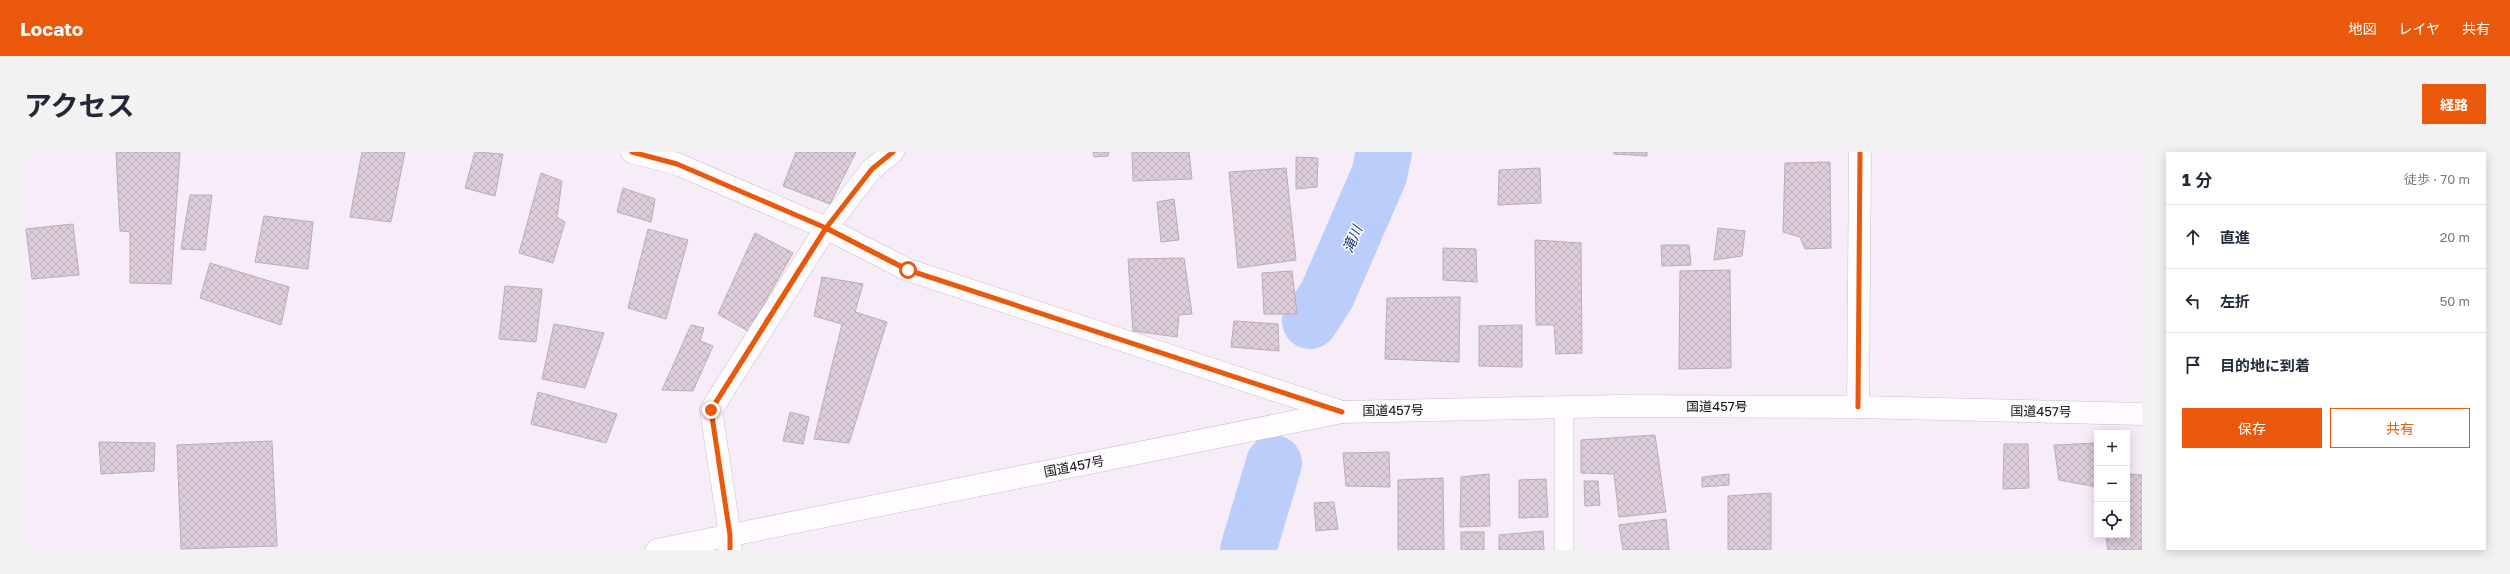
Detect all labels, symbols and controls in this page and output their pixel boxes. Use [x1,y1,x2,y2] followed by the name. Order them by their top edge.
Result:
[20,17,83,40] text: Locato
[2348,20,2376,37] text: 地図
[2398,20,2440,37] text: レイヤ
[2462,20,2490,37] text: 共有
[2422,84,2486,124] button: 経路
[24,89,135,122] text: アクセス
[2182,169,2212,190] text: 1 分
[2404,171,2470,187] text: 徒歩 · 70 m
[1339,221,1366,255] water label: 滝川
[2182,226,2204,248] icon: ahead
[2220,228,2250,246] text: 直進
[2440,229,2470,245] text: 20 m
[899,261,917,279] route start
[2182,290,2204,312] icon: left
[2220,292,2250,310] text: 左折
[2440,293,2470,309] text: 50 m
[2182,354,2204,376] icon: arrive
[2220,356,2310,374] text: 目的地に到着
[1686,398,1748,414] street label: 国道457号
[702,401,720,419] route end
[1362,401,1424,419] street label: 国道457号
[2010,402,2072,420] street label: 国道457号
[2182,408,2322,448] button: 保存
[2330,408,2470,448] button: 共有
[2094,430,2130,538] map controls
[2094,430,2130,466] button: +
[1042,452,1106,480] street label: 国道457号
[2094,466,2130,502] button: −
[2094,502,2130,538] button: locate

